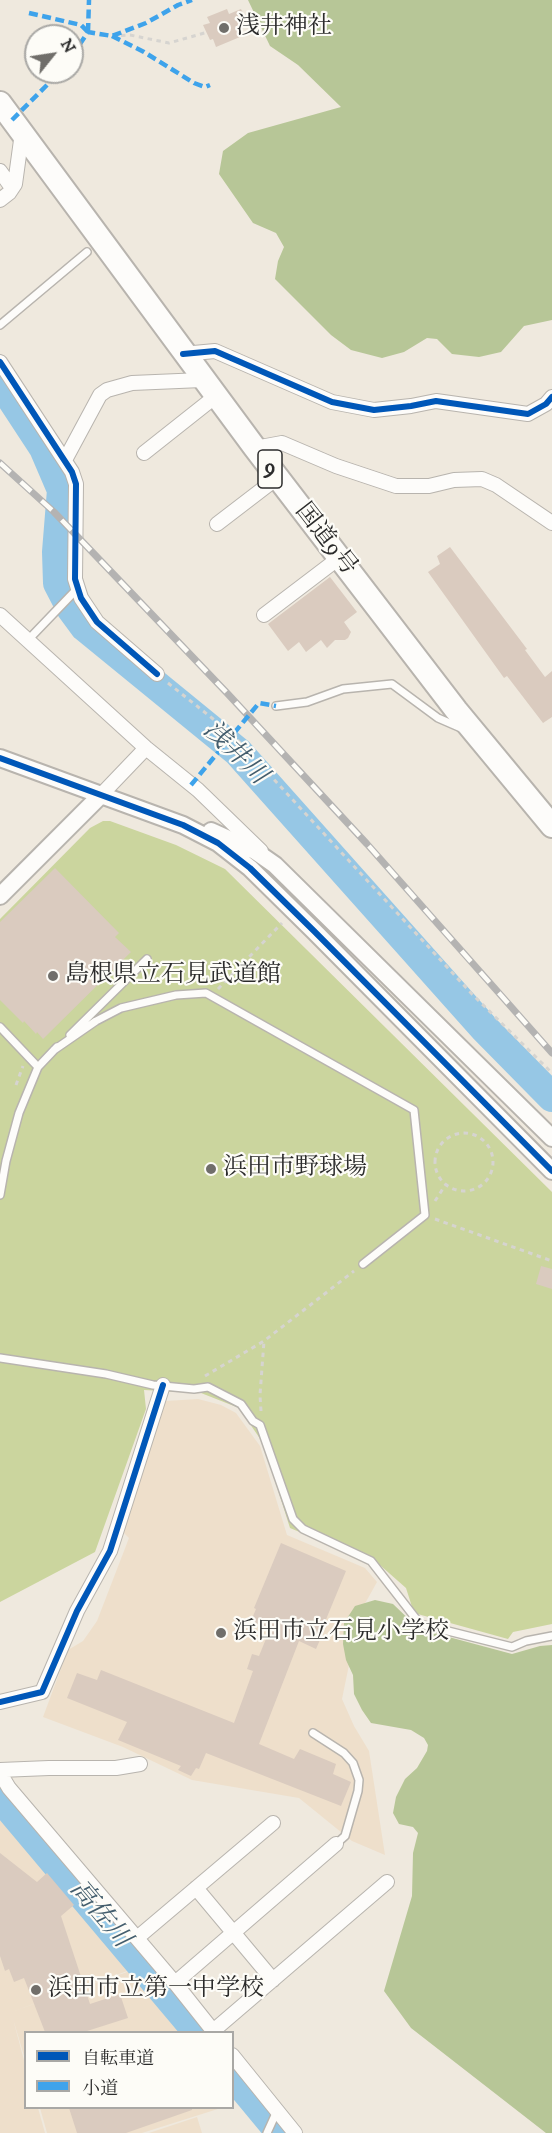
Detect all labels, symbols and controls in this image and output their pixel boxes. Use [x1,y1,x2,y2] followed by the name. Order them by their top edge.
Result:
[236,14,332,42] place label: 浅井神社
[217,21,231,35] marker: 浅井神社
[24,24,84,84] north arrow
[56,35,80,57] text: N
[258,450,282,488] road number: 9
[288,498,362,582] street label: 国道9号
[195,716,273,792] water label: 浅井川
[65,962,281,990] place label: 島根県立石見武道館
[46,969,60,983] marker: 島根県立石見武道館
[223,1155,367,1183] place label: 浜田市野球場
[204,1162,218,1176] marker: 浜田市野球場
[233,1619,449,1647] place label: 浜田市立石見小学校
[214,1626,228,1640] marker: 浜田市立石見小学校
[62,1875,136,1955] water label: 高佐川
[48,1976,264,2004] place label: 浜田市立第一中学校
[29,1983,43,1997] marker: 浜田市立第一中学校
[24,2031,234,2109] legend
[82,2048,154,2070] text: 自転車道
[82,2078,118,2100] text: 小道

